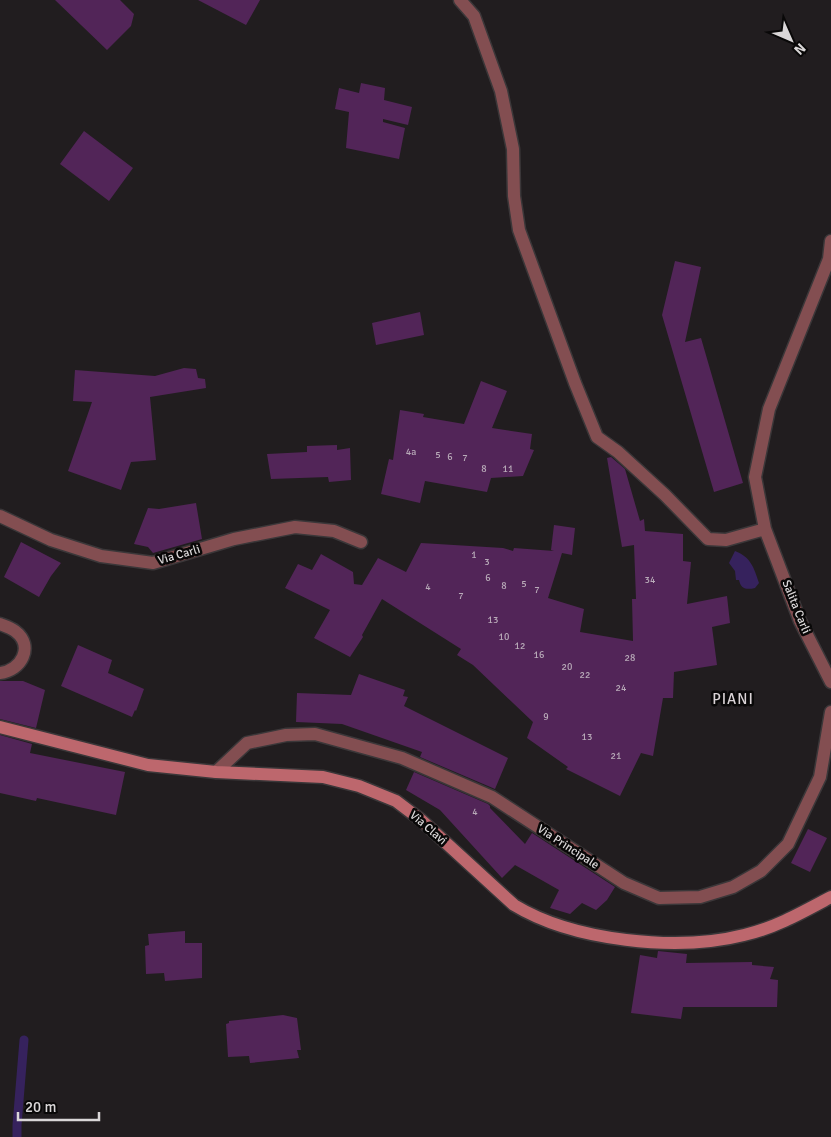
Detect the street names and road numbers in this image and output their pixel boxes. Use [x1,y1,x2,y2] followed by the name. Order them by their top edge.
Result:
[156,542,202,568] street label: Via Carli
[778,578,814,636] street label: Salita Carli
[406,808,450,848] street label: Via Clavi
[534,821,602,873] street label: Via Principale

